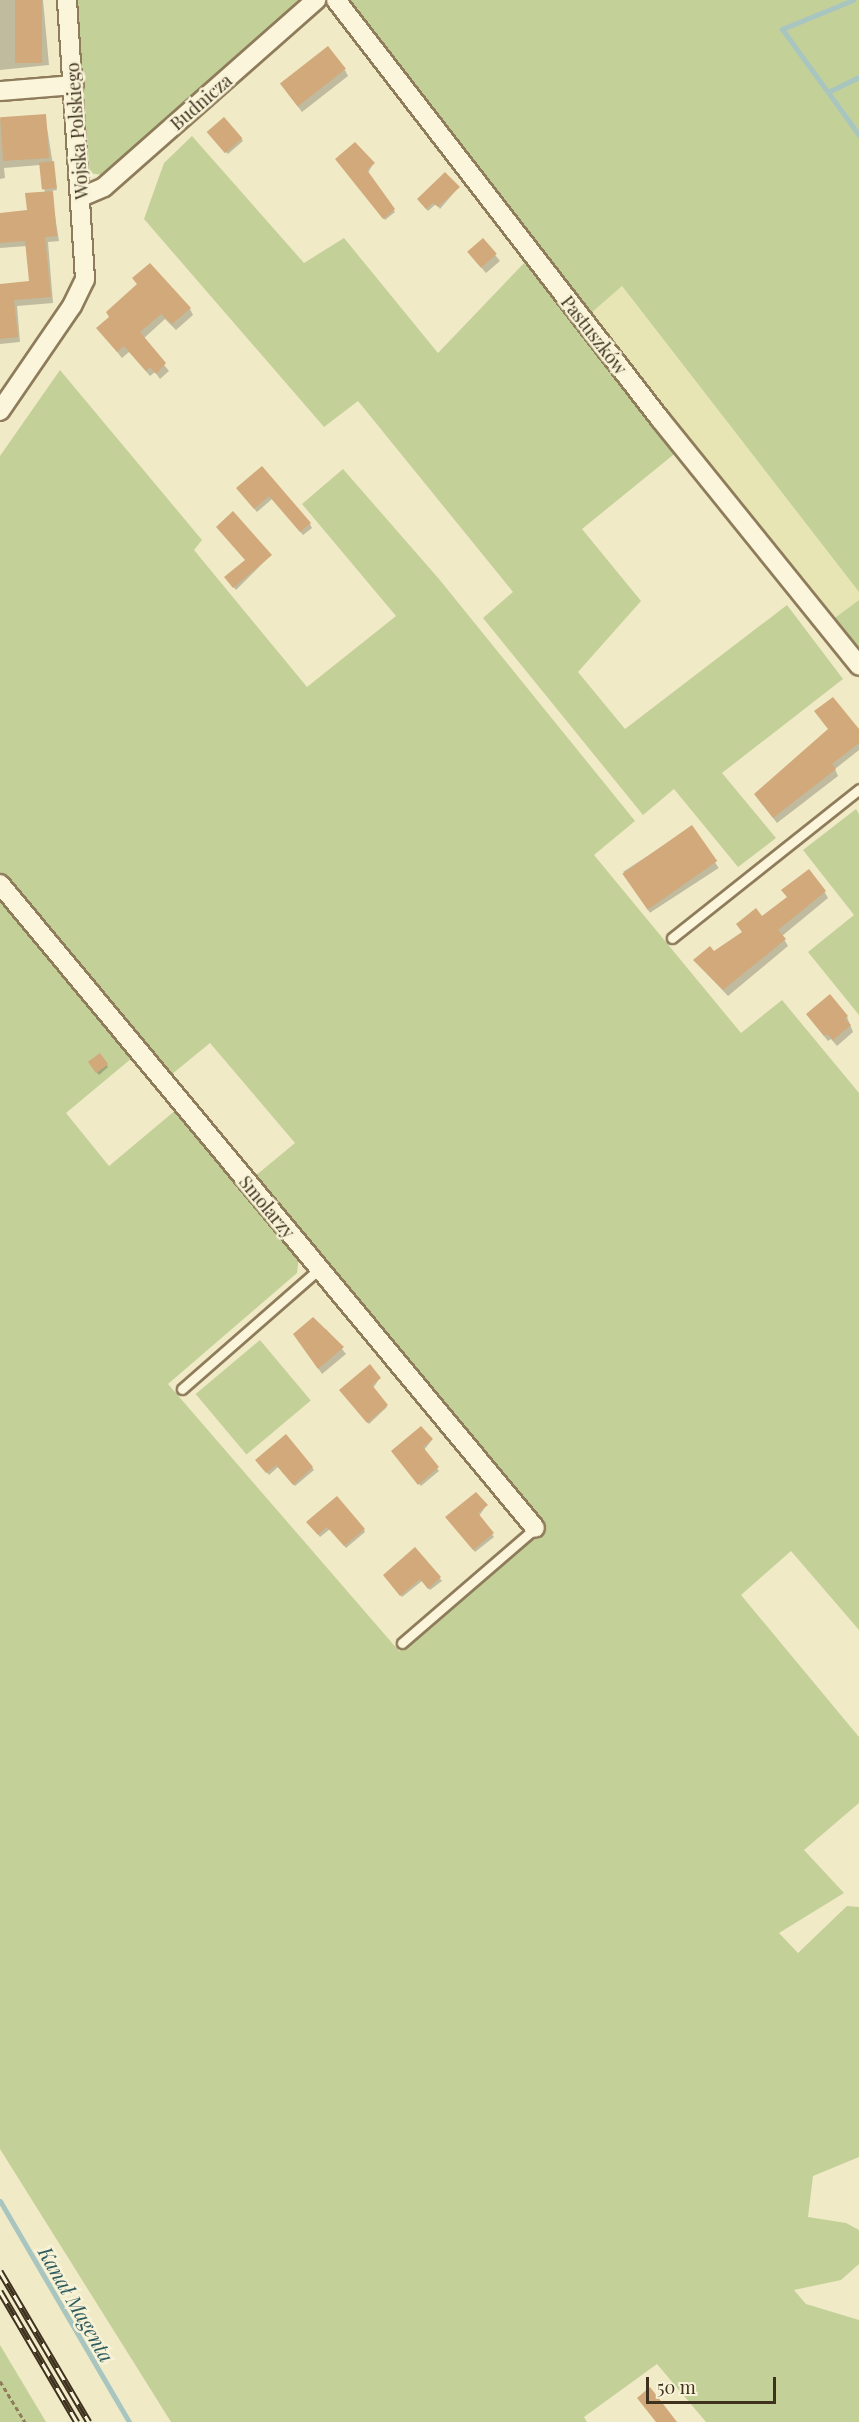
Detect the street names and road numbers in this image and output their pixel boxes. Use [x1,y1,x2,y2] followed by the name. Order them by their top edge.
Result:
[61,62,93,200] street label: Wojska Polskiego
[166,69,236,135] street label: Budnicza
[557,291,631,379] street label: Pastuszków
[235,1171,299,1243] street label: Smolarzy

